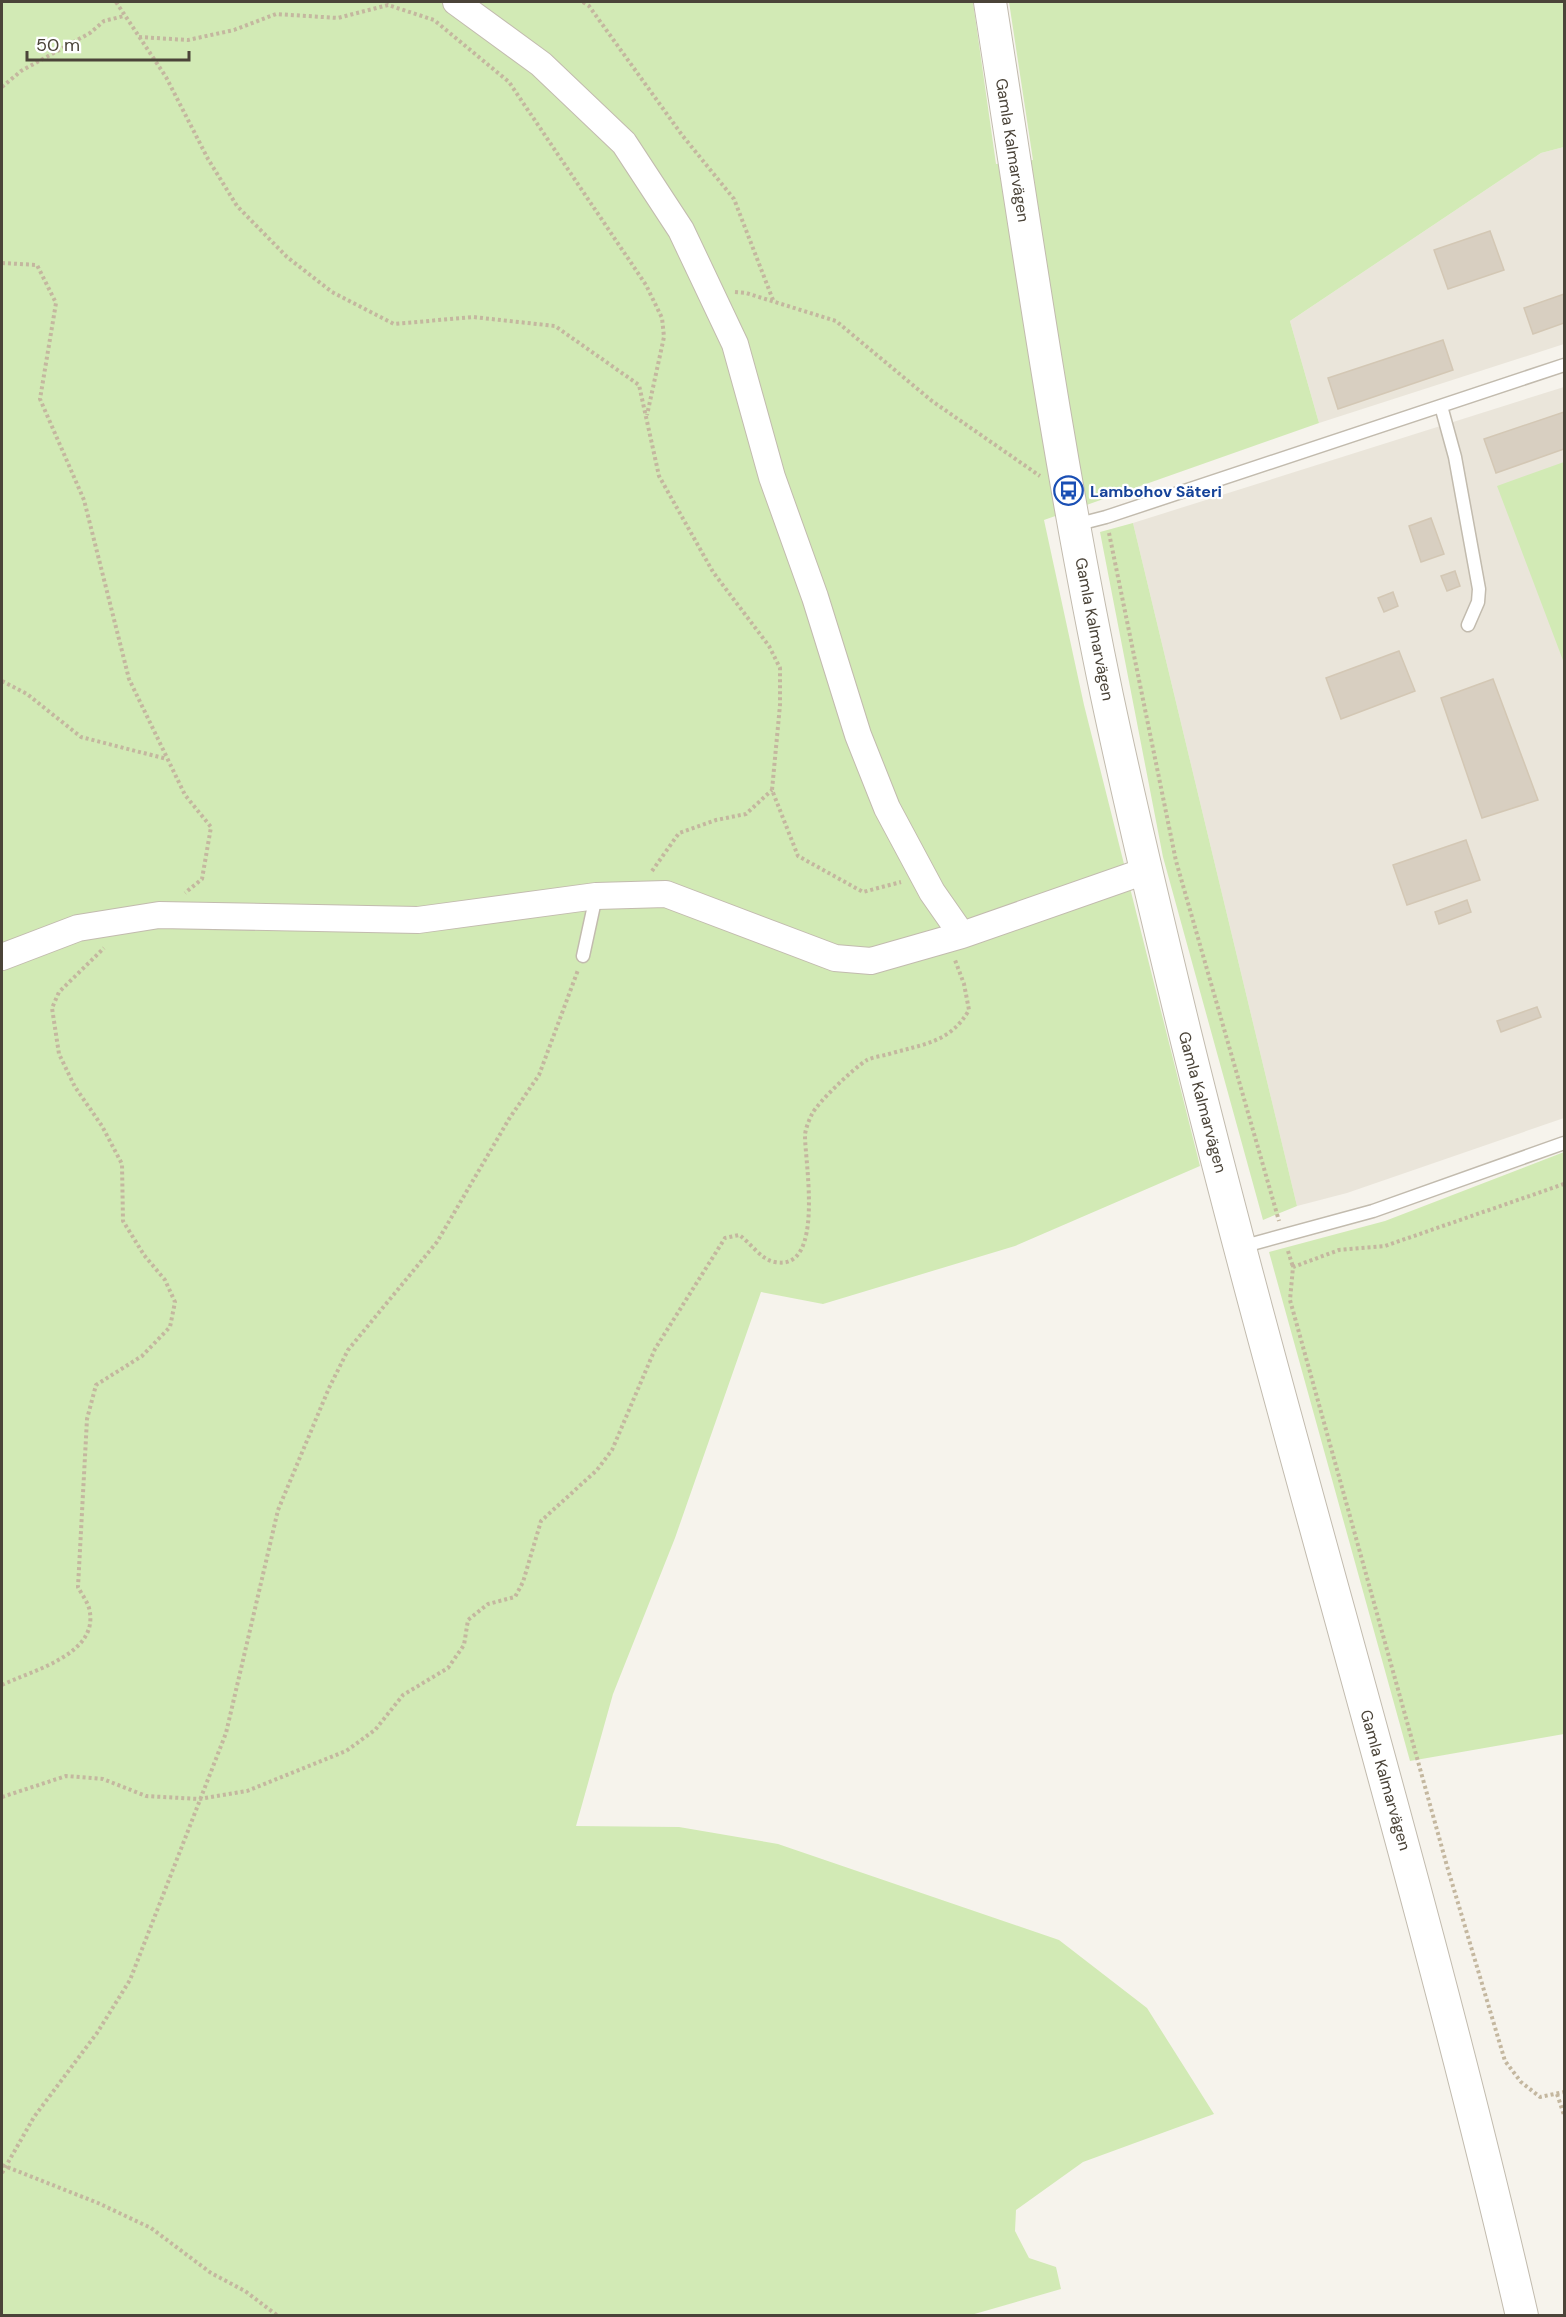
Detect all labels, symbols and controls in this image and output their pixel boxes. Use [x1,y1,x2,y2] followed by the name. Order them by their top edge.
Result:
[27,24,189,62] scale bar
[36,33,80,57] text: 50 m
[991,77,1034,224] street label: Gamla Kalmarvägen
[1053,475,1085,507] bus stop icon: Lambohov Säteri
[1090,481,1222,502] place label: Lambohov Säteri
[1070,556,1119,702] street label: Gamla Kalmarvägen
[1174,1029,1231,1175] street label: Gamla Kalmarvägen
[1355,1707,1416,1853] street label: Gamla Kalmarvägen

